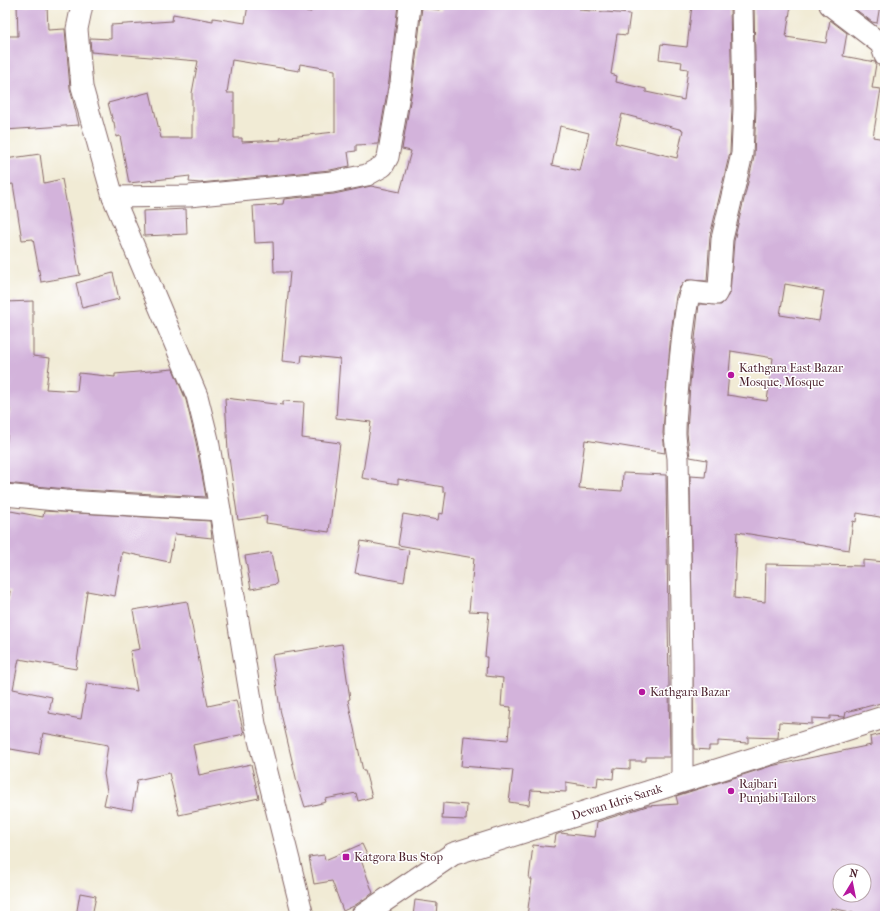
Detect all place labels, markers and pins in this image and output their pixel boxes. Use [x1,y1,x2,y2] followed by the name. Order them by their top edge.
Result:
[739,361,844,389] place label: Kathgara East Bazar Mosque, Mosque
[726,370,736,380] marker: Kathgara East Bazar Mosque, Mosque
[650,685,731,699] place label: Kathgara Bazar
[637,687,647,697] marker: Kathgara Bazar
[739,777,816,805] place label: Rajbari Punjabi Tailors
[726,786,736,796] marker: Rajbari Punjabi Tailors
[354,850,443,864] place label: Katgora Bus Stop
[341,852,351,862] marker: Katgora Bus Stop

